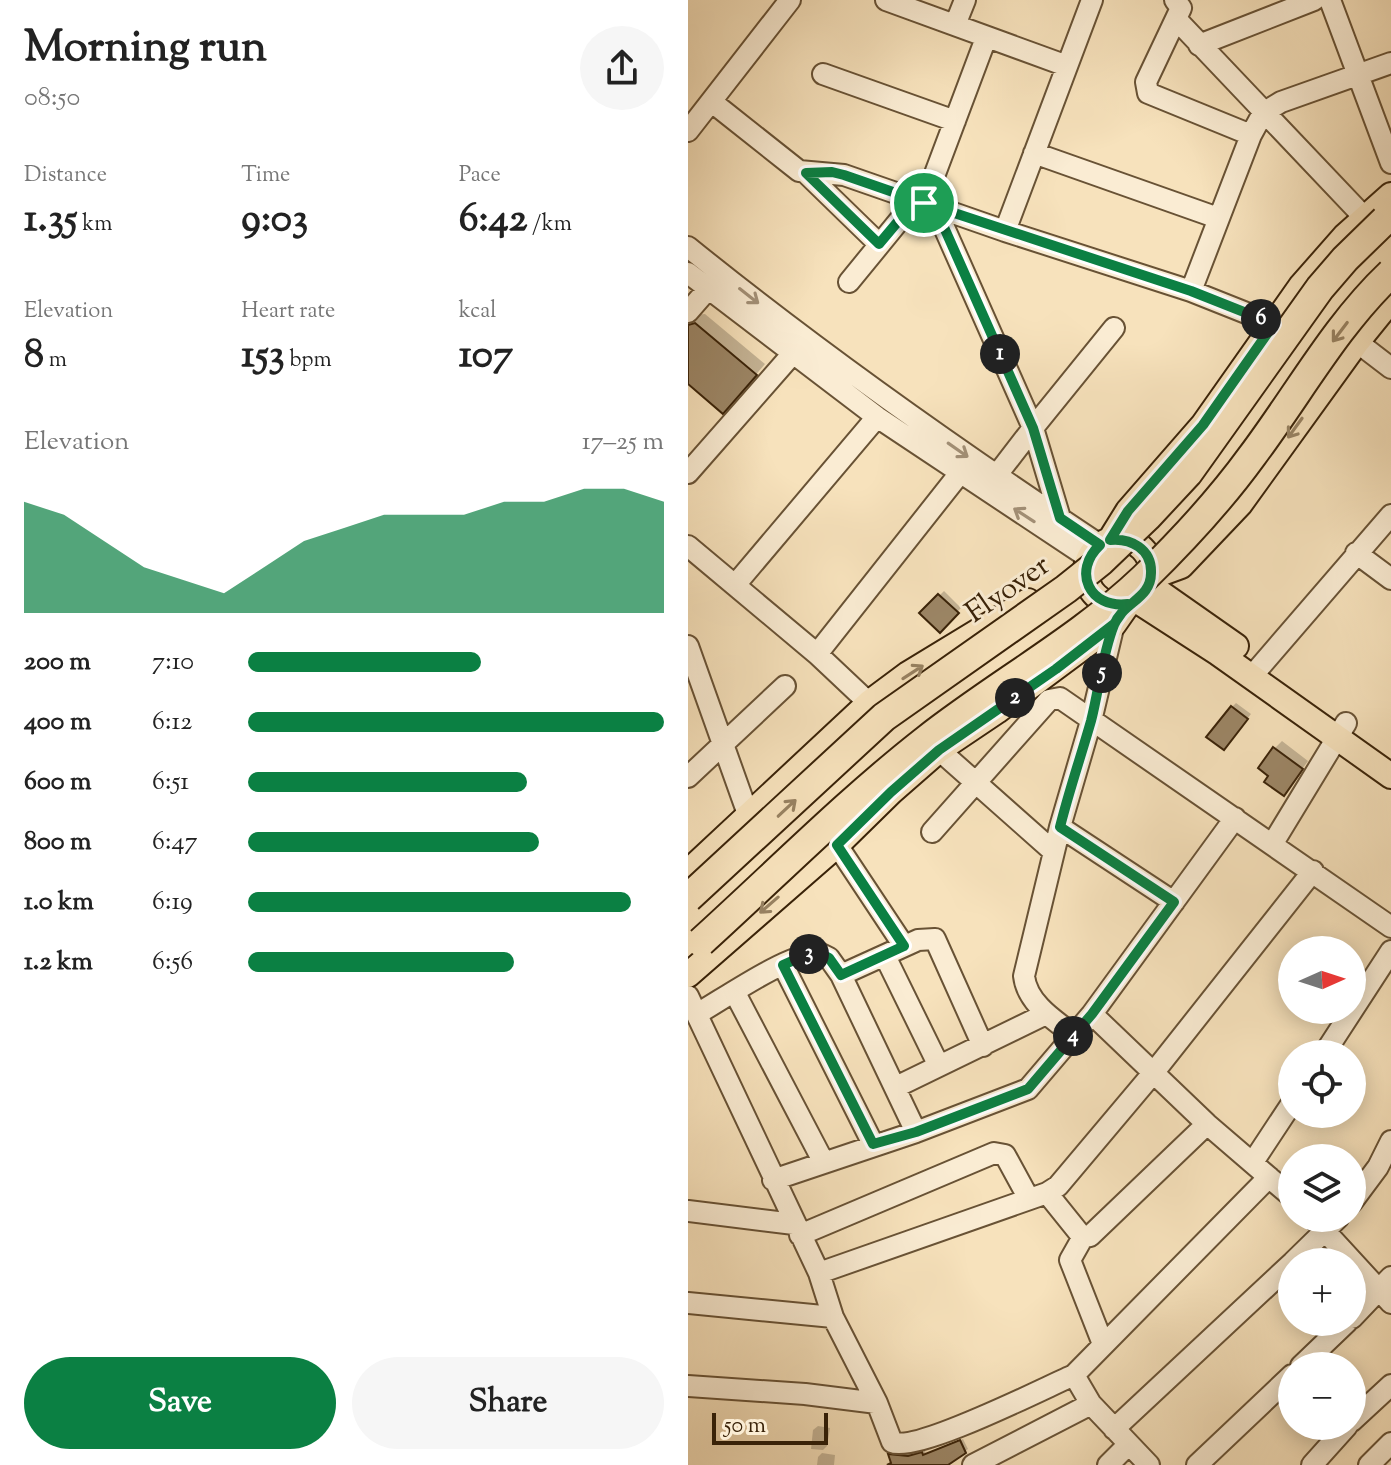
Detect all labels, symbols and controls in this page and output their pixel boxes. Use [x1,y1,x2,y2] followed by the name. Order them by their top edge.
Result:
[24,18,267,81] text: Morning run
[580,26,664,110] button: share
[24,80,80,117] text: 08:50
[24,160,107,192] text: Distance
[241,160,290,192] text: Time
[459,160,501,192] text: Pace
[890,169,958,237] pin
[902,181,946,225] icon: arrive
[24,192,78,249] text: 1.35
[241,192,308,249] text: 9:03
[459,192,527,249] text: 6:42
[78,209,112,241] text: km
[527,209,572,241] text: /km
[738,287,759,305] one-way arrow
[24,296,113,328] text: Elevation
[241,296,335,328] text: Heart rate
[459,296,496,328] text: kcal
[1241,299,1281,339] pin: 6
[1256,303,1266,335] text: 6
[1331,321,1348,342] one-way arrow
[24,328,44,385] text: 8
[241,328,285,385] text: 153
[459,328,513,385] text: 107
[980,334,1020,374] pin: 1
[996,338,1004,370] text: 1
[44,345,67,377] text: m
[285,345,332,377] text: bpm
[1287,417,1304,438] one-way arrow
[24,424,129,461] text: Elevation
[582,424,664,461] text: 17–25 m
[947,442,969,458] one-way arrow
[1013,507,1036,523] one-way arrow
[957,545,1060,635] street label: Flyover
[24,644,91,681] text: 200 m
[152,644,194,681] text: 7:10
[1082,653,1122,693] pin: 5
[1098,657,1106,689] text: 5
[901,663,924,679] one-way arrow
[995,678,1035,718] pin: 2
[1010,682,1020,714] text: 2
[24,704,91,741] text: 400 m
[152,704,192,741] text: 6:12
[24,764,91,801] text: 600 m
[152,764,189,801] text: 6:51
[777,799,797,818] one-way arrow
[24,824,92,861] text: 800 m
[152,824,198,861] text: 6:47
[24,884,94,921] text: 1.0 km
[152,884,193,921] text: 6:19
[760,896,780,914] one-way arrow
[789,934,829,974] pin: 3
[1278,936,1366,1024] north arrow
[1278,936,1366,1440] map controls
[805,938,813,970] text: 3
[24,944,93,981] text: 1.2 km
[152,944,193,981] text: 6:56
[1053,1016,1093,1056] pin: 4
[1067,1020,1079,1052] text: 4
[1278,1040,1366,1128] button: locate
[1278,1144,1366,1232] button: layers
[1278,1248,1366,1336] button: +
[1278,1352,1366,1440] button: −
[24,1357,336,1449] button: Save
[352,1357,664,1449] button: Share
[712,1409,828,1445] scale bar
[724,1411,766,1443] text: 50 m

